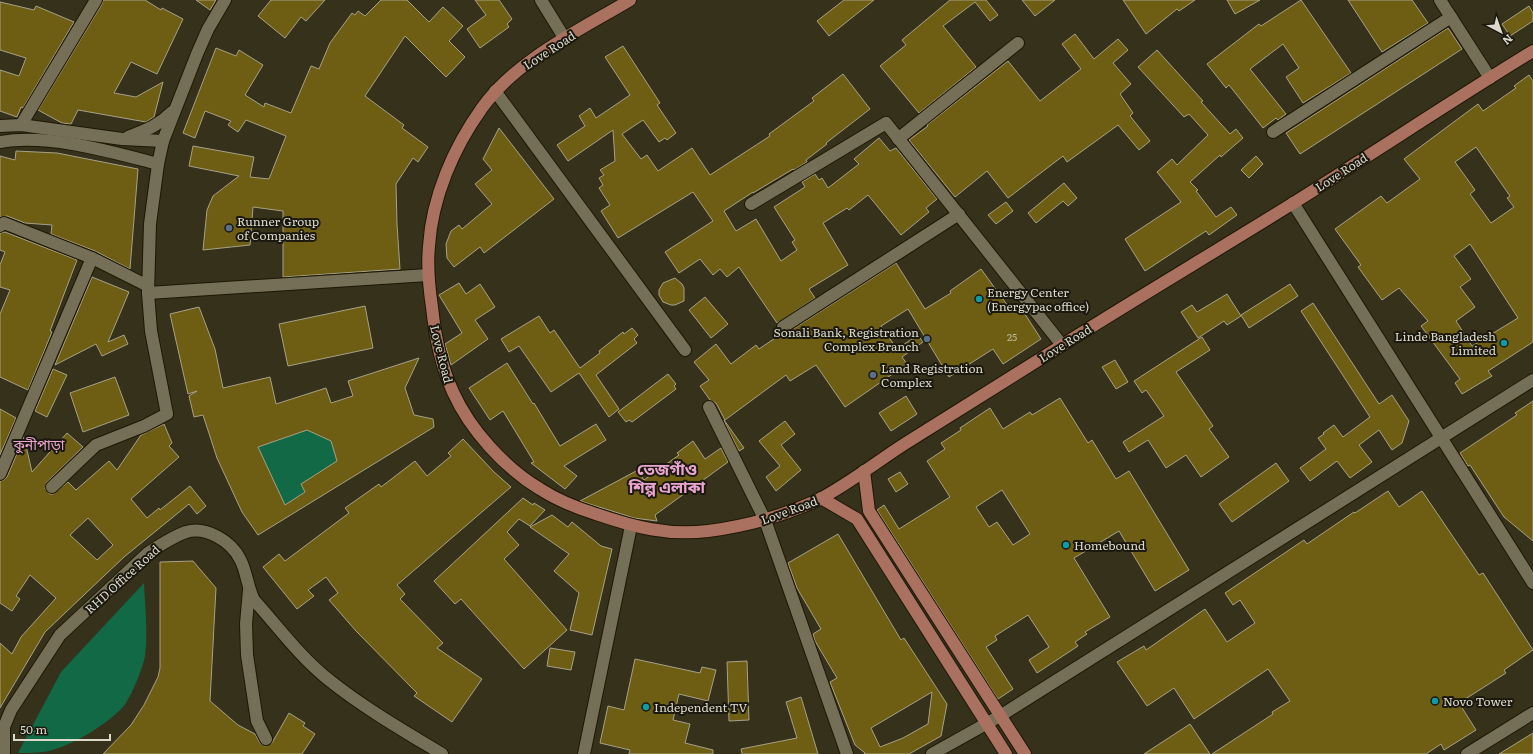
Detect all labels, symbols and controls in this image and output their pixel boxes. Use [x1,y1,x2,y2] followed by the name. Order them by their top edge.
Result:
[1481,12,1521,52] north arrow
[519,26,579,74] street label: Love Road
[1499,31,1517,49] text: N
[1311,148,1371,196] street label: Love Road
[237,212,319,244] place label: Runner Group of Companies
[224,223,234,233] marker: Runner Group of Companies
[987,283,1089,315] place label: Energy Center (Energypac office)
[974,294,984,304] marker: Energy Center (Energypac office)
[1035,319,1095,366] street label: Love Road
[426,323,458,385] street label: Love Road
[774,323,919,355] place label: Sonali Bank, Registration Complex Branch
[1395,327,1497,359] place label: Linde Bangladesh Limited
[1007,329,1017,344] house number: 25
[922,334,932,344] marker: Sonali Bank, Registration Complex Branch
[1499,338,1509,348] marker: Linde Bangladesh Limited
[881,359,983,391] place label: Land Registration Complex
[868,370,878,380] marker: Land Registration Complex
[13,434,65,454] district label: কুনীপাড়া
[628,456,706,498] district label: তেজগাঁও শিল্প এলাকা
[758,491,820,529] street label: Love Road
[1074,536,1146,554] place label: Homebound
[81,540,164,618] street label: RHD Office Road
[1061,540,1071,550] marker: Homebound
[1443,692,1513,710] place label: Novo Tower
[1430,696,1440,706] marker: Novo Tower
[654,698,748,716] place label: Independent TV
[641,702,651,712] marker: Independent TV
[14,716,110,742] scale bar
[20,720,47,738] text: 50 m

